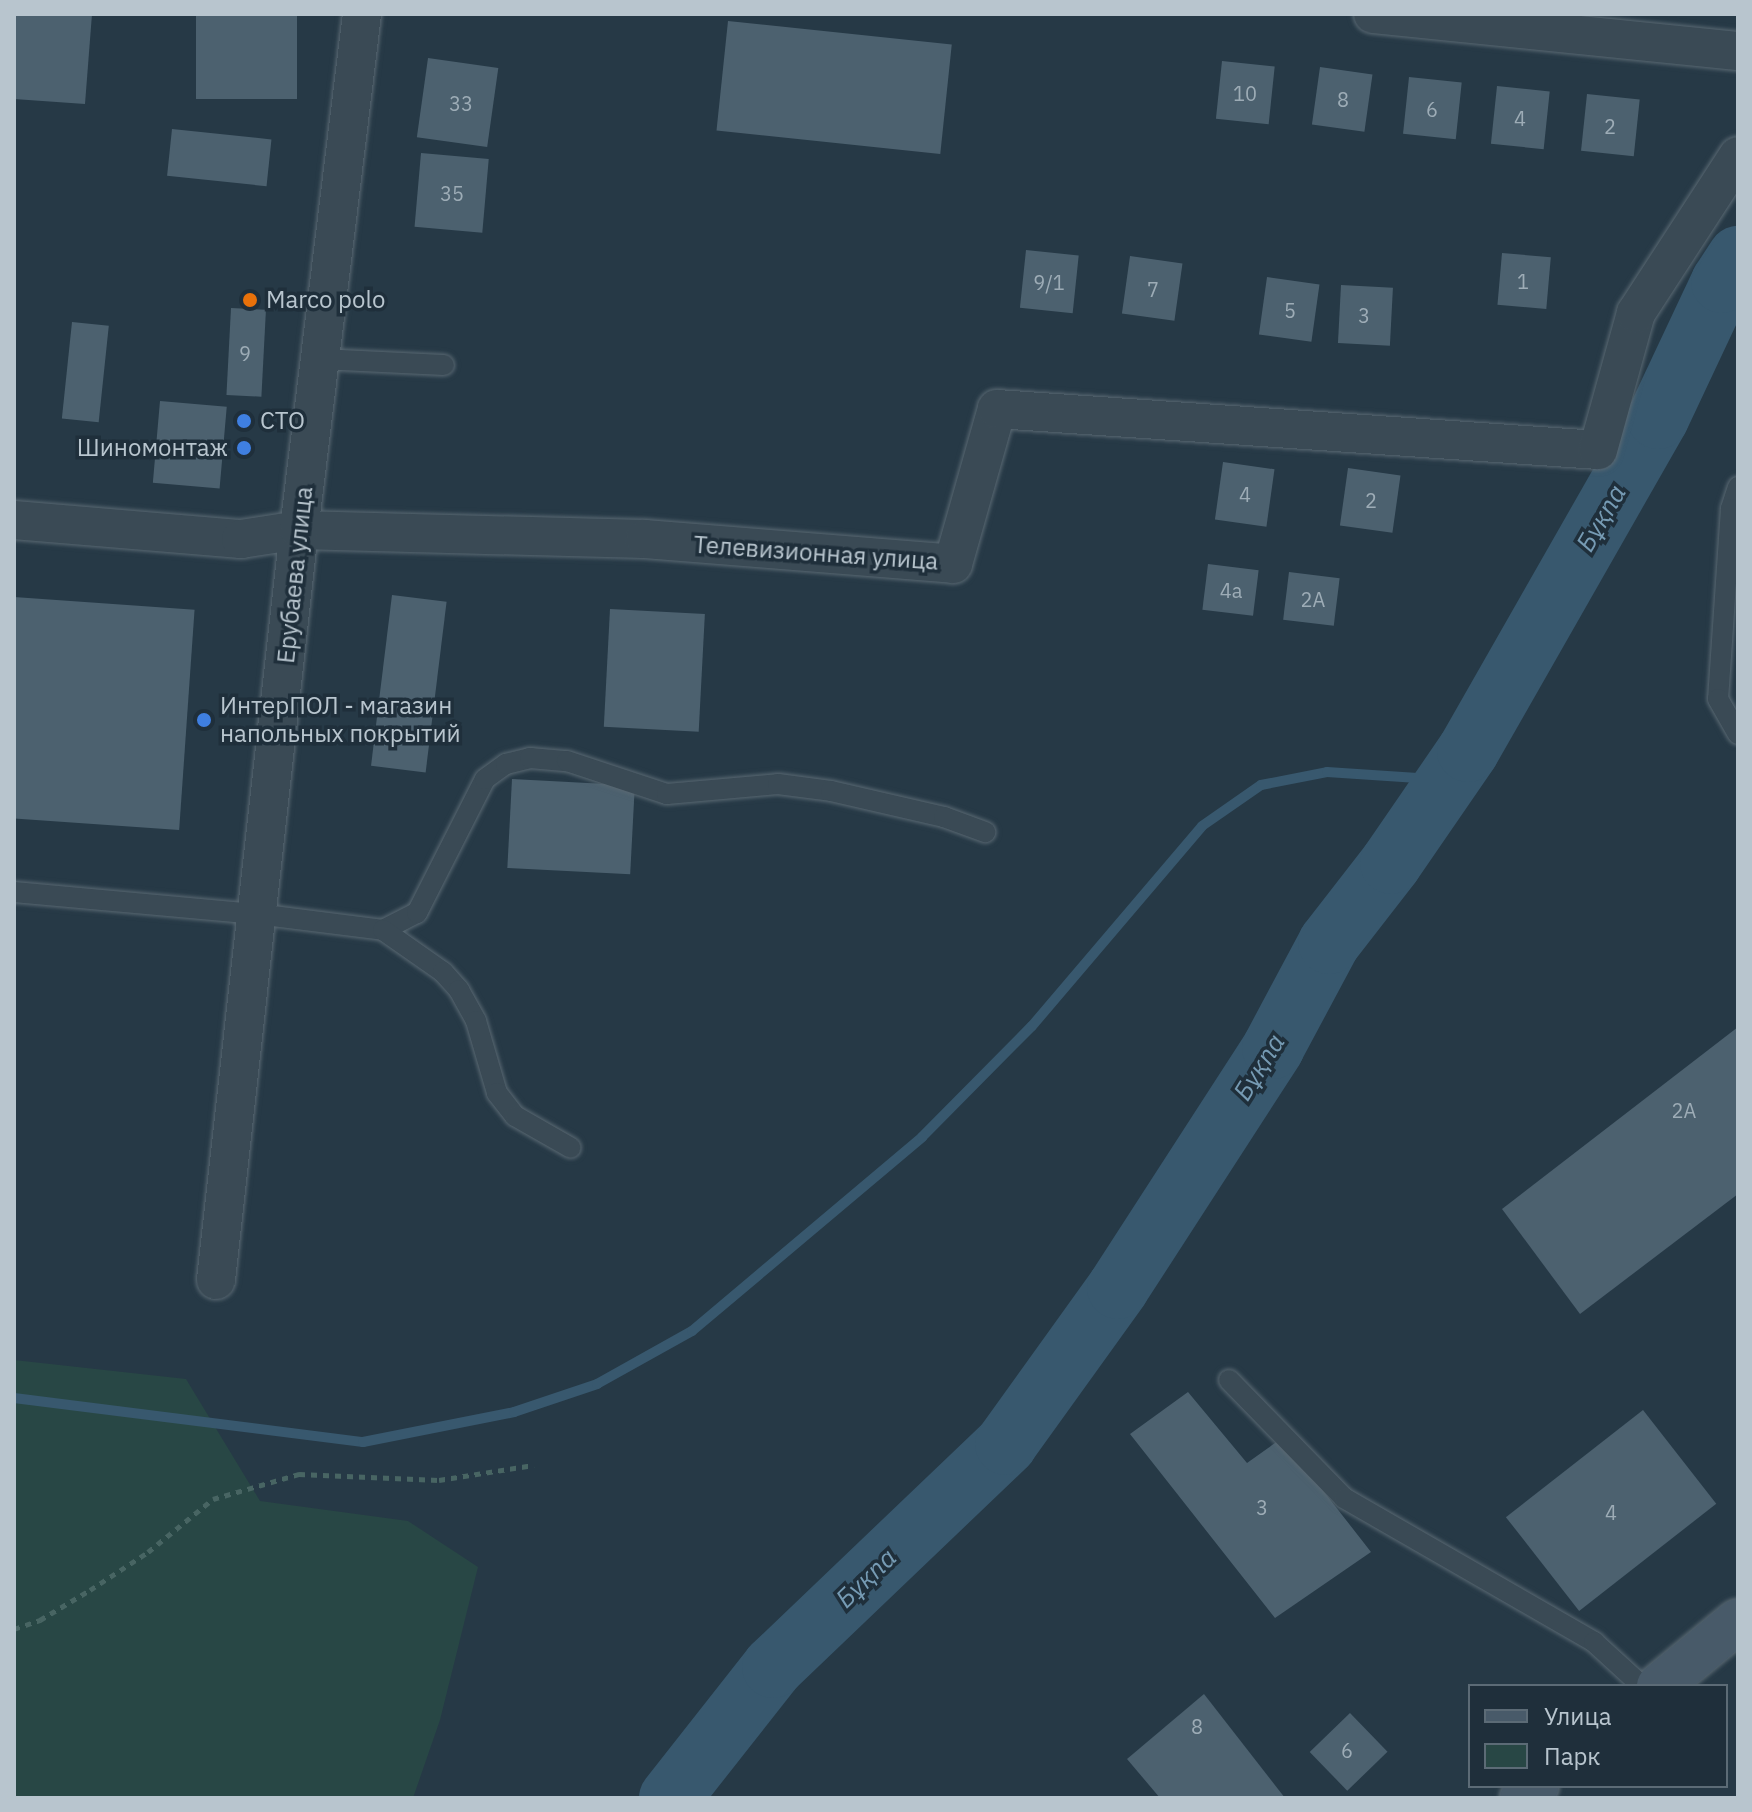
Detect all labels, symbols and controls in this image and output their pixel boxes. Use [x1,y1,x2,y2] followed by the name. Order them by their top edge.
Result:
[1233,81,1257,105] house number: 10
[1337,87,1349,111] house number: 8
[449,91,473,115] house number: 33
[1426,97,1438,121] house number: 6
[1514,106,1526,130] house number: 4
[1604,114,1616,138] house number: 2
[440,181,464,205] house number: 35
[1517,269,1529,293] house number: 1
[1033,270,1065,294] house number: 9/1
[1147,277,1159,301] house number: 7
[266,286,385,314] place label: Marco polo
[241,291,259,309] marker: Marco polo
[1284,298,1296,322] house number: 5
[1358,303,1370,327] house number: 3
[239,341,251,365] house number: 9
[260,407,305,435] place label: СТО
[235,412,253,430] marker: СТО
[77,434,228,462] place label: Шиномонтаж
[235,439,253,457] marker: Шиномонтаж
[1569,479,1633,557] water label: Бұқпа
[1239,482,1251,506] house number: 4
[271,485,319,665] street label: Ерубаева улица
[1365,488,1377,512] house number: 2
[693,530,939,576] street label: Телевизионная улица
[1220,578,1242,602] house number: 4а
[1301,587,1325,611] house number: 2А
[220,692,461,748] place label: ИнтерПОЛ - магазин напольных покрытий
[195,711,213,729] marker: ИнтерПОЛ - магазин напольных покрытий
[1227,1028,1291,1106] water label: Бұқпа
[1672,1098,1696,1122] house number: 2А
[1256,1495,1268,1519] house number: 3
[1605,1500,1617,1524] house number: 4
[829,1542,903,1614] water label: Бұқпа
[1468,1684,1728,1788] legend
[1544,1700,1612,1732] text: Улица
[1191,1714,1203,1738] house number: 8
[1341,1738,1353,1762] house number: 6
[1544,1740,1601,1772] text: Парк

